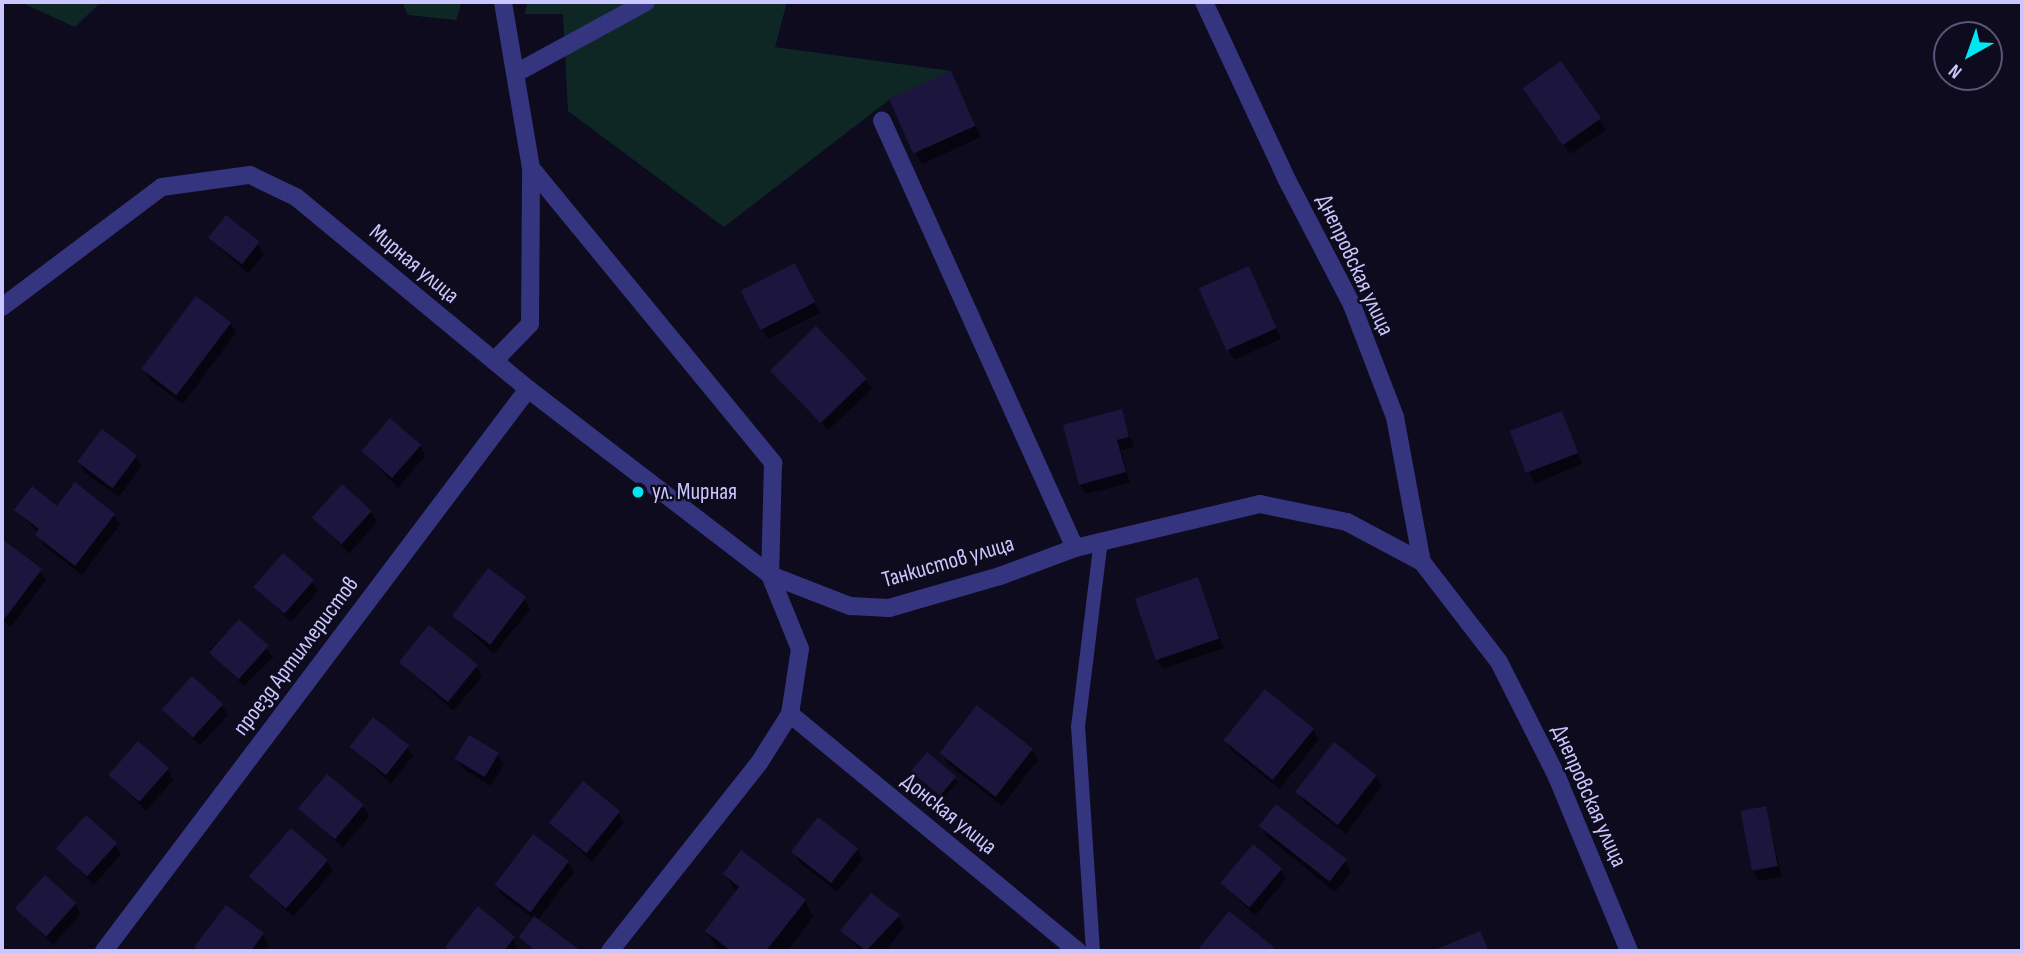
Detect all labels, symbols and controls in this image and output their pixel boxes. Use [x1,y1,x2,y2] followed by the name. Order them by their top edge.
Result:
[1933,21,2003,91] north arrow
[1944,59,1967,83] text: N
[1310,190,1400,340] street label: Днепровская улица
[363,218,465,310] street label: Мирная улица
[652,478,737,506] place label: ул. Мирная
[630,484,646,500] marker: ул. Мирная
[879,530,1017,594] street label: Танкистов улица
[227,571,365,741] street label: проезд Артиллеристов
[1545,721,1633,871] street label: Днепровская улица
[896,767,1002,861] street label: Донская улица

